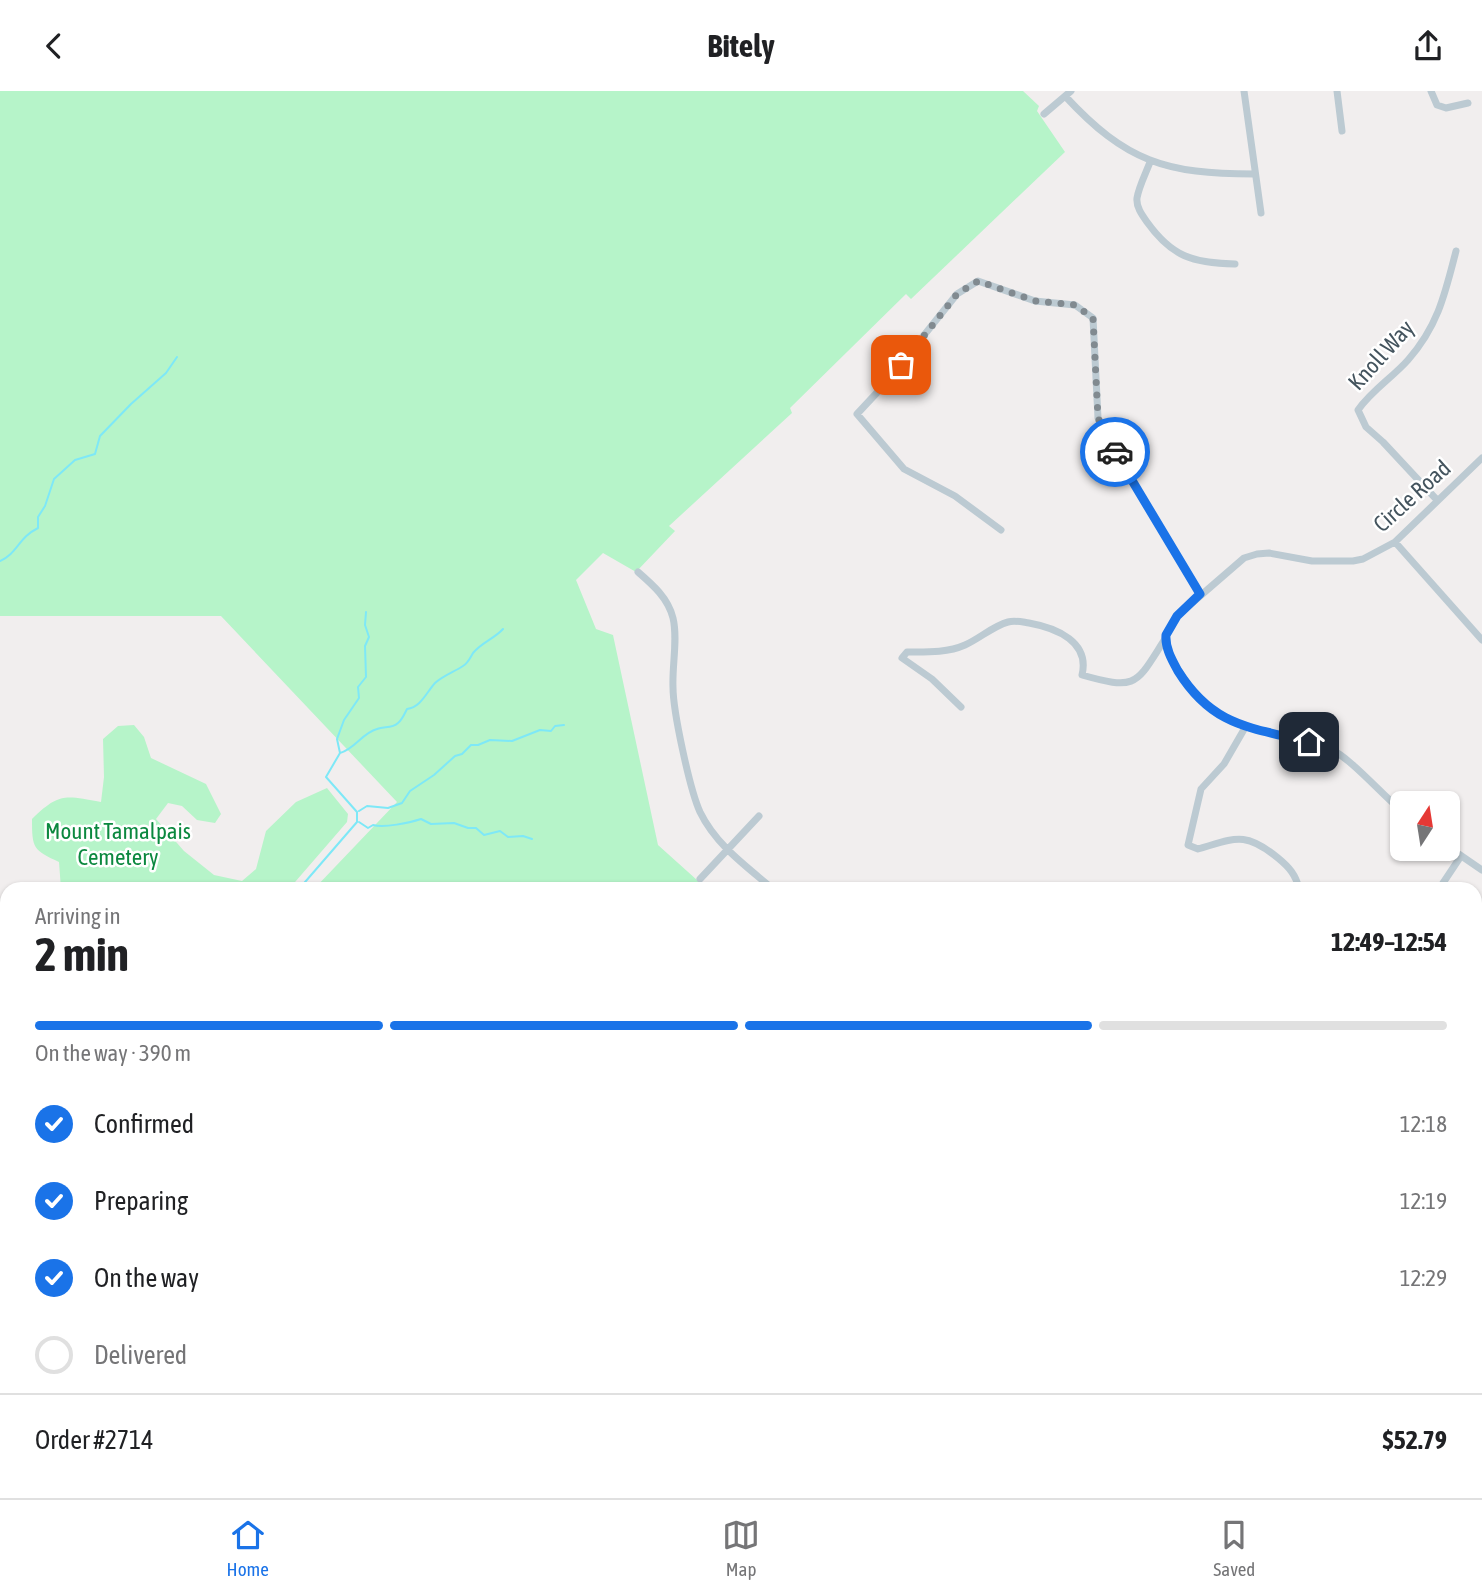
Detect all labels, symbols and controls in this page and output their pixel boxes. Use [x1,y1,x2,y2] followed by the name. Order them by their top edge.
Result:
[35,27,73,65] icon: back
[707,27,775,64] text: Bitely
[1409,27,1447,65] icon: share
[1343,315,1419,395] street label: Knoll Way
[871,335,931,395] pin
[882,346,920,384] icon: bag
[1080,417,1150,487] courier
[1096,433,1134,471] icon: car
[1368,455,1456,537] street label: Circle Road
[1279,712,1339,772] pin
[1290,723,1328,761] icon: home
[1390,791,1460,861] north arrow
[1390,791,1460,861] map controls
[45,818,191,870] park label: Mount Tamalpais Cemetery
[35,903,121,929] text: Arriving in
[1331,927,1447,957] text: 12:49–12:54
[35,928,129,981] text: 2 min
[35,1040,191,1066] text: On the way · 390 m
[35,1105,73,1143] icon: check
[94,1109,194,1139] text: Confirmed
[1400,1111,1447,1137] text: 12:18
[35,1182,73,1220] icon: check
[94,1186,188,1216] text: Preparing
[1400,1188,1447,1214] text: 12:19
[35,1259,73,1297] icon: check
[94,1263,199,1293] text: On the way
[1400,1265,1447,1291] text: 12:29
[94,1340,187,1370] text: Delivered
[35,1425,154,1455] text: Order #2714
[1383,1425,1447,1455] text: $52.79
[227,1516,269,1580] tab: Home
[722,1516,760,1580] tab: Map
[1213,1516,1255,1580] tab: Saved

